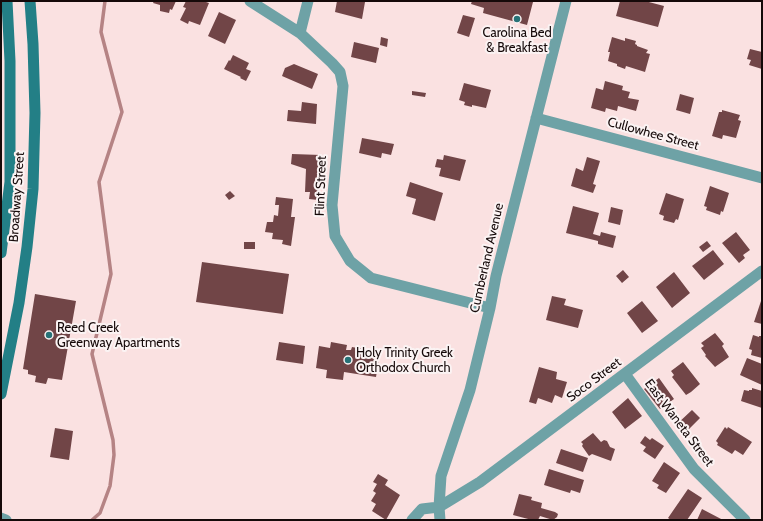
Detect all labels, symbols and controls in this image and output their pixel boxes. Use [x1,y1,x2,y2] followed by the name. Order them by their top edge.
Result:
[512,14,522,24] marker: Carolina Bed & Breakfast
[482,25,552,56] place label: Carolina Bed & Breakfast
[606,114,700,154] street label: Cullowhee Street
[6,151,28,243] street label: Broadway Street
[312,155,330,217] street label: Flint Street
[467,202,507,314] street label: Cumberland Avenue
[57,320,180,351] place label: Reed Creek Greenway Apartments
[44,330,54,340] marker: Reed Creek Greenway Apartments
[356,345,453,376] place label: Holy Trinity Greek Orthodox Church
[343,355,353,365] marker: Holy Trinity Greek Orthodox Church
[564,355,624,405] street label: Soco Street
[641,376,717,470] street label: East Waneta Street

